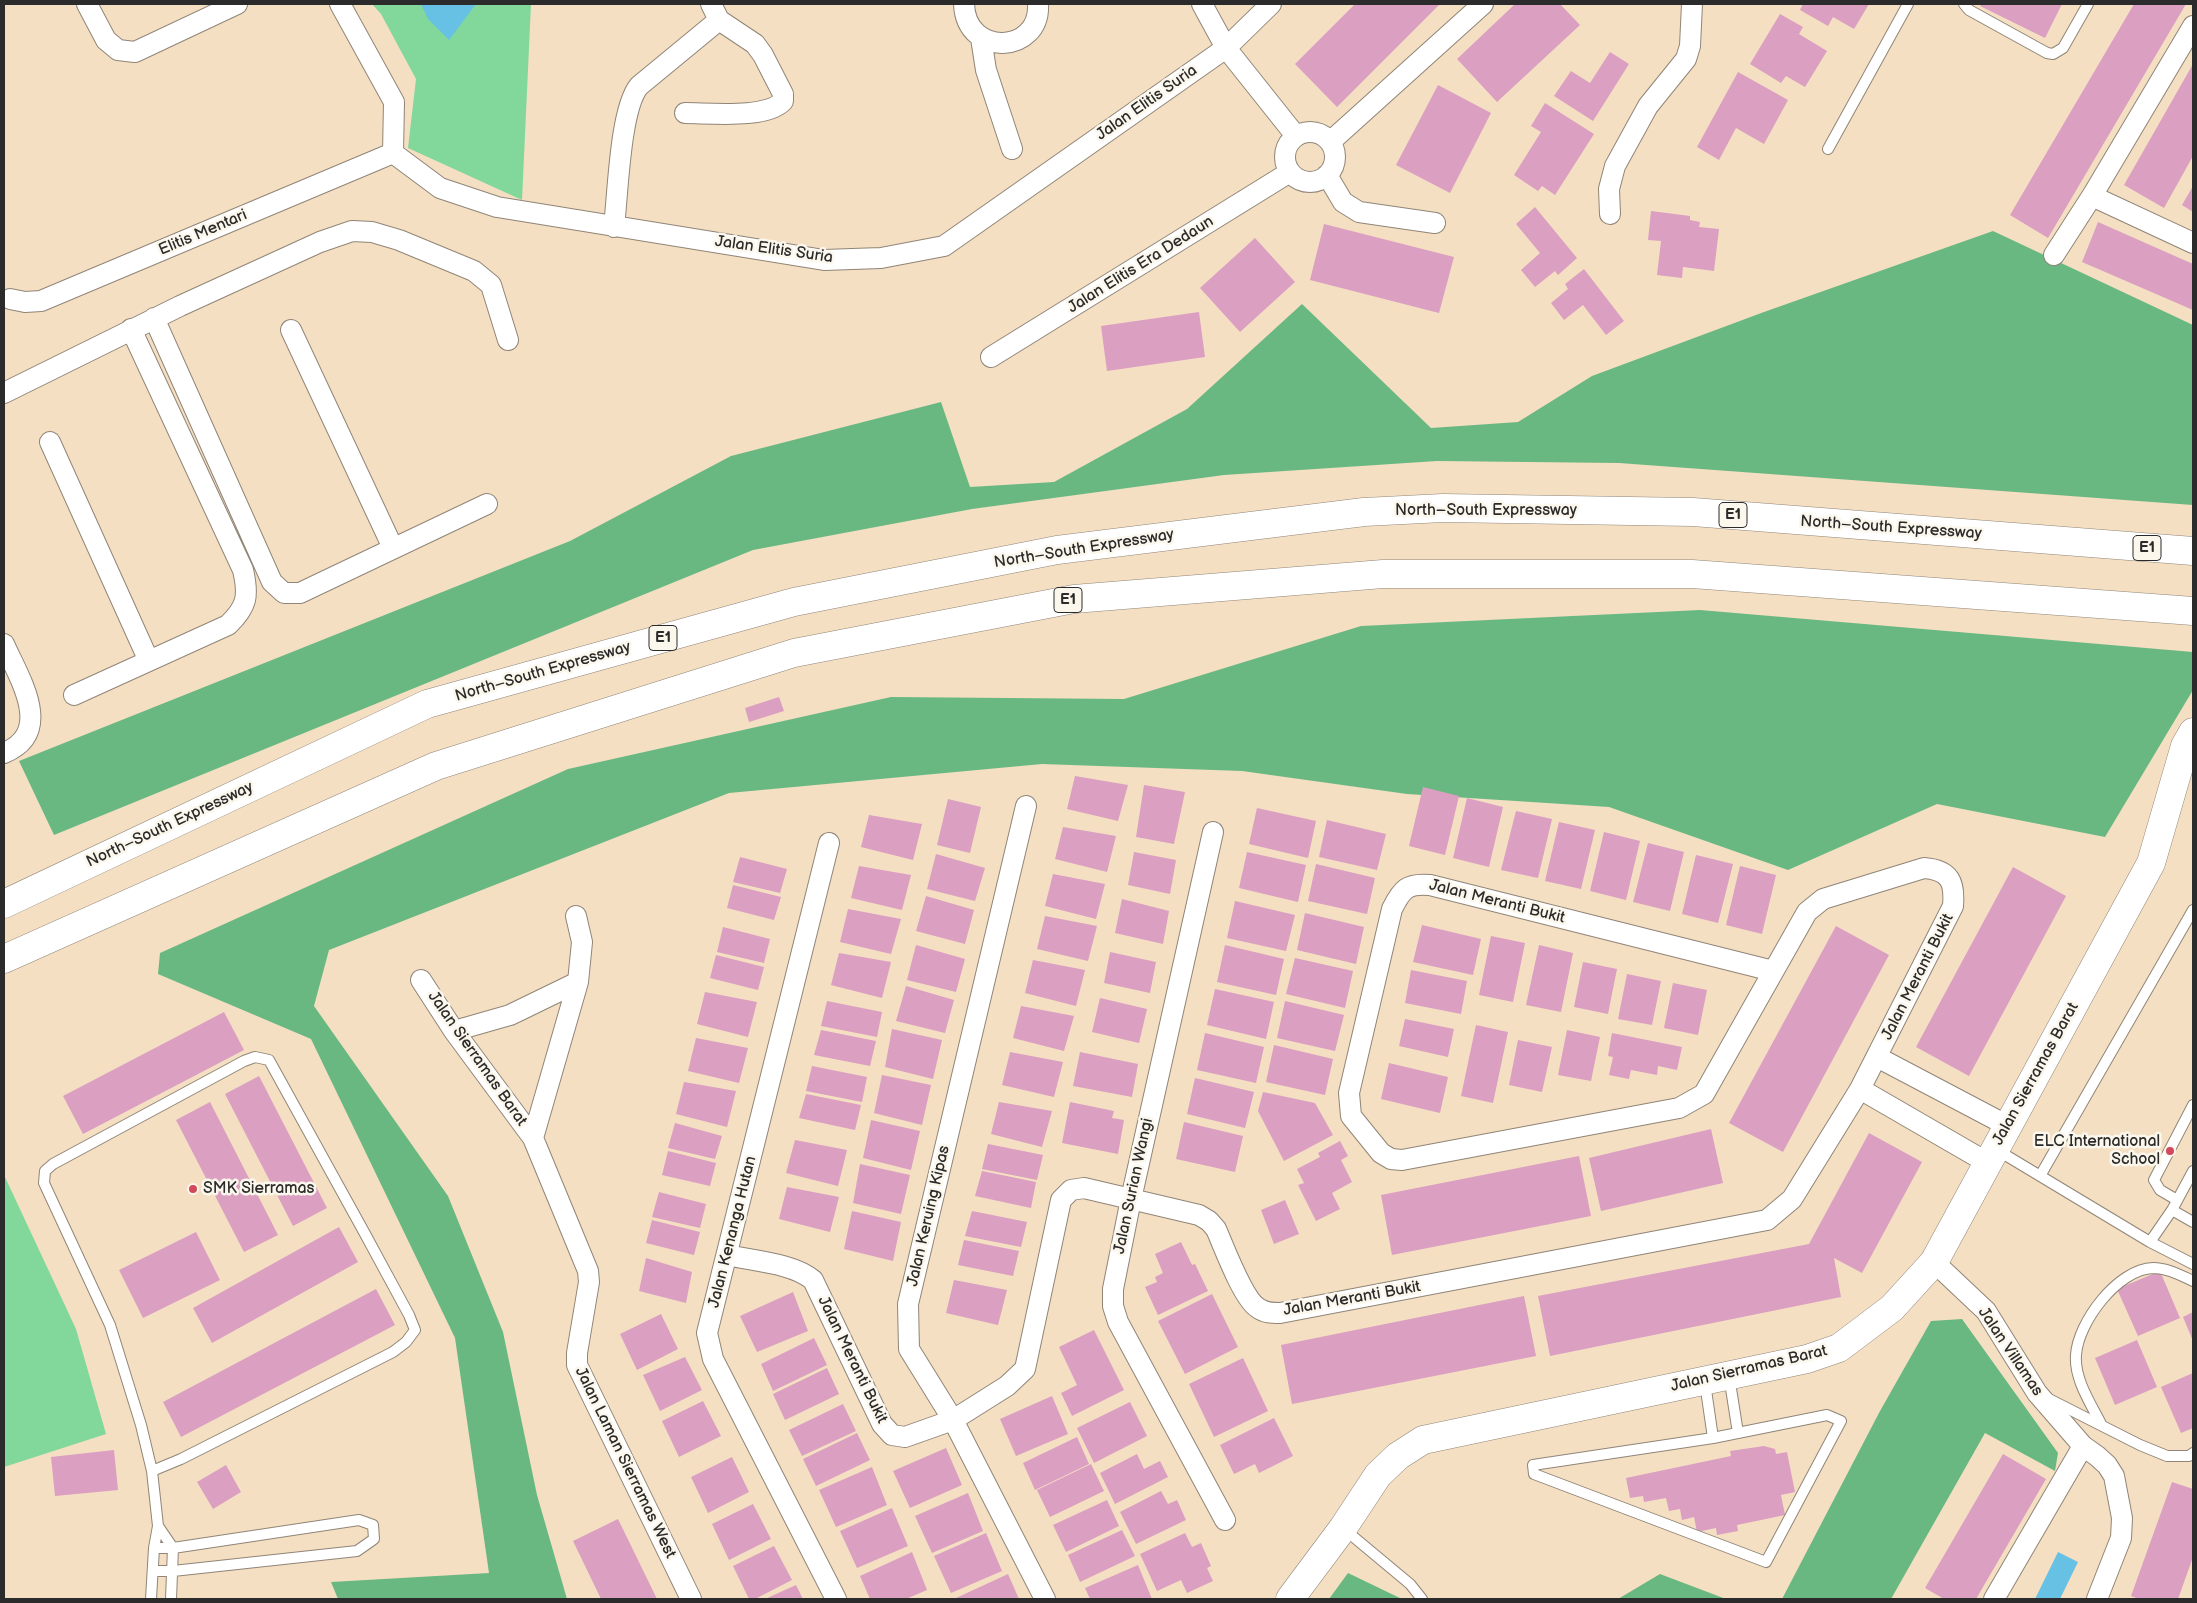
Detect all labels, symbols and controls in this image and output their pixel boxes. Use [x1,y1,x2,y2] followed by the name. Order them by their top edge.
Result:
[1093,61,1201,145] street label: Jalan Elitis Suria
[156,206,250,260] street label: Elitis Mentari
[1065,212,1217,318] street label: Jalan Elitis Era Dedaun
[714,232,834,268] street label: Jalan Elitis Suria
[1395,501,1577,521] street label: North–South Expressway
[1719,502,1747,528] road number: E1
[1800,512,1982,544] street label: North–South Expressway
[993,525,1175,573] street label: North–South Expressway
[2133,536,2161,560] road number: E1
[1054,588,1082,612] road number: E1
[649,626,677,650] road number: E1
[453,638,633,706] street label: North–South Expressway
[84,778,256,872] street label: North–South Expressway
[1427,876,1567,928] street label: Jalan Meranti Bukit
[1878,911,1958,1043] street label: Jalan Meranti Bukit
[423,988,531,1130] street label: Jalan Sierramas Barat
[1989,999,2083,1149] street label: Jalan Sierramas Barat
[1110,1116,1158,1256] street label: Jalan Surian Wangi
[2034,1132,2160,1170] place label: ELC International School
[903,1144,955,1288] street label: Jalan Keruing Kipas
[2164,1145,2176,1157] marker: ELC International School
[705,1154,761,1310] street label: Jalan Kenanga Hutan
[203,1179,315,1199] place label: SMK Sierramas
[187,1183,199,1195] marker: SMK Sierramas
[1282,1277,1422,1321] street label: Jalan Meranti Bukit
[813,1293,891,1427] street label: Jalan Meranti Bukit
[1973,1304,2047,1400] street label: Jalan Villamas
[1669,1342,1829,1396] street label: Jalan Sierramas Barat
[570,1364,680,1562] street label: Jalan Laman Sierramas West

